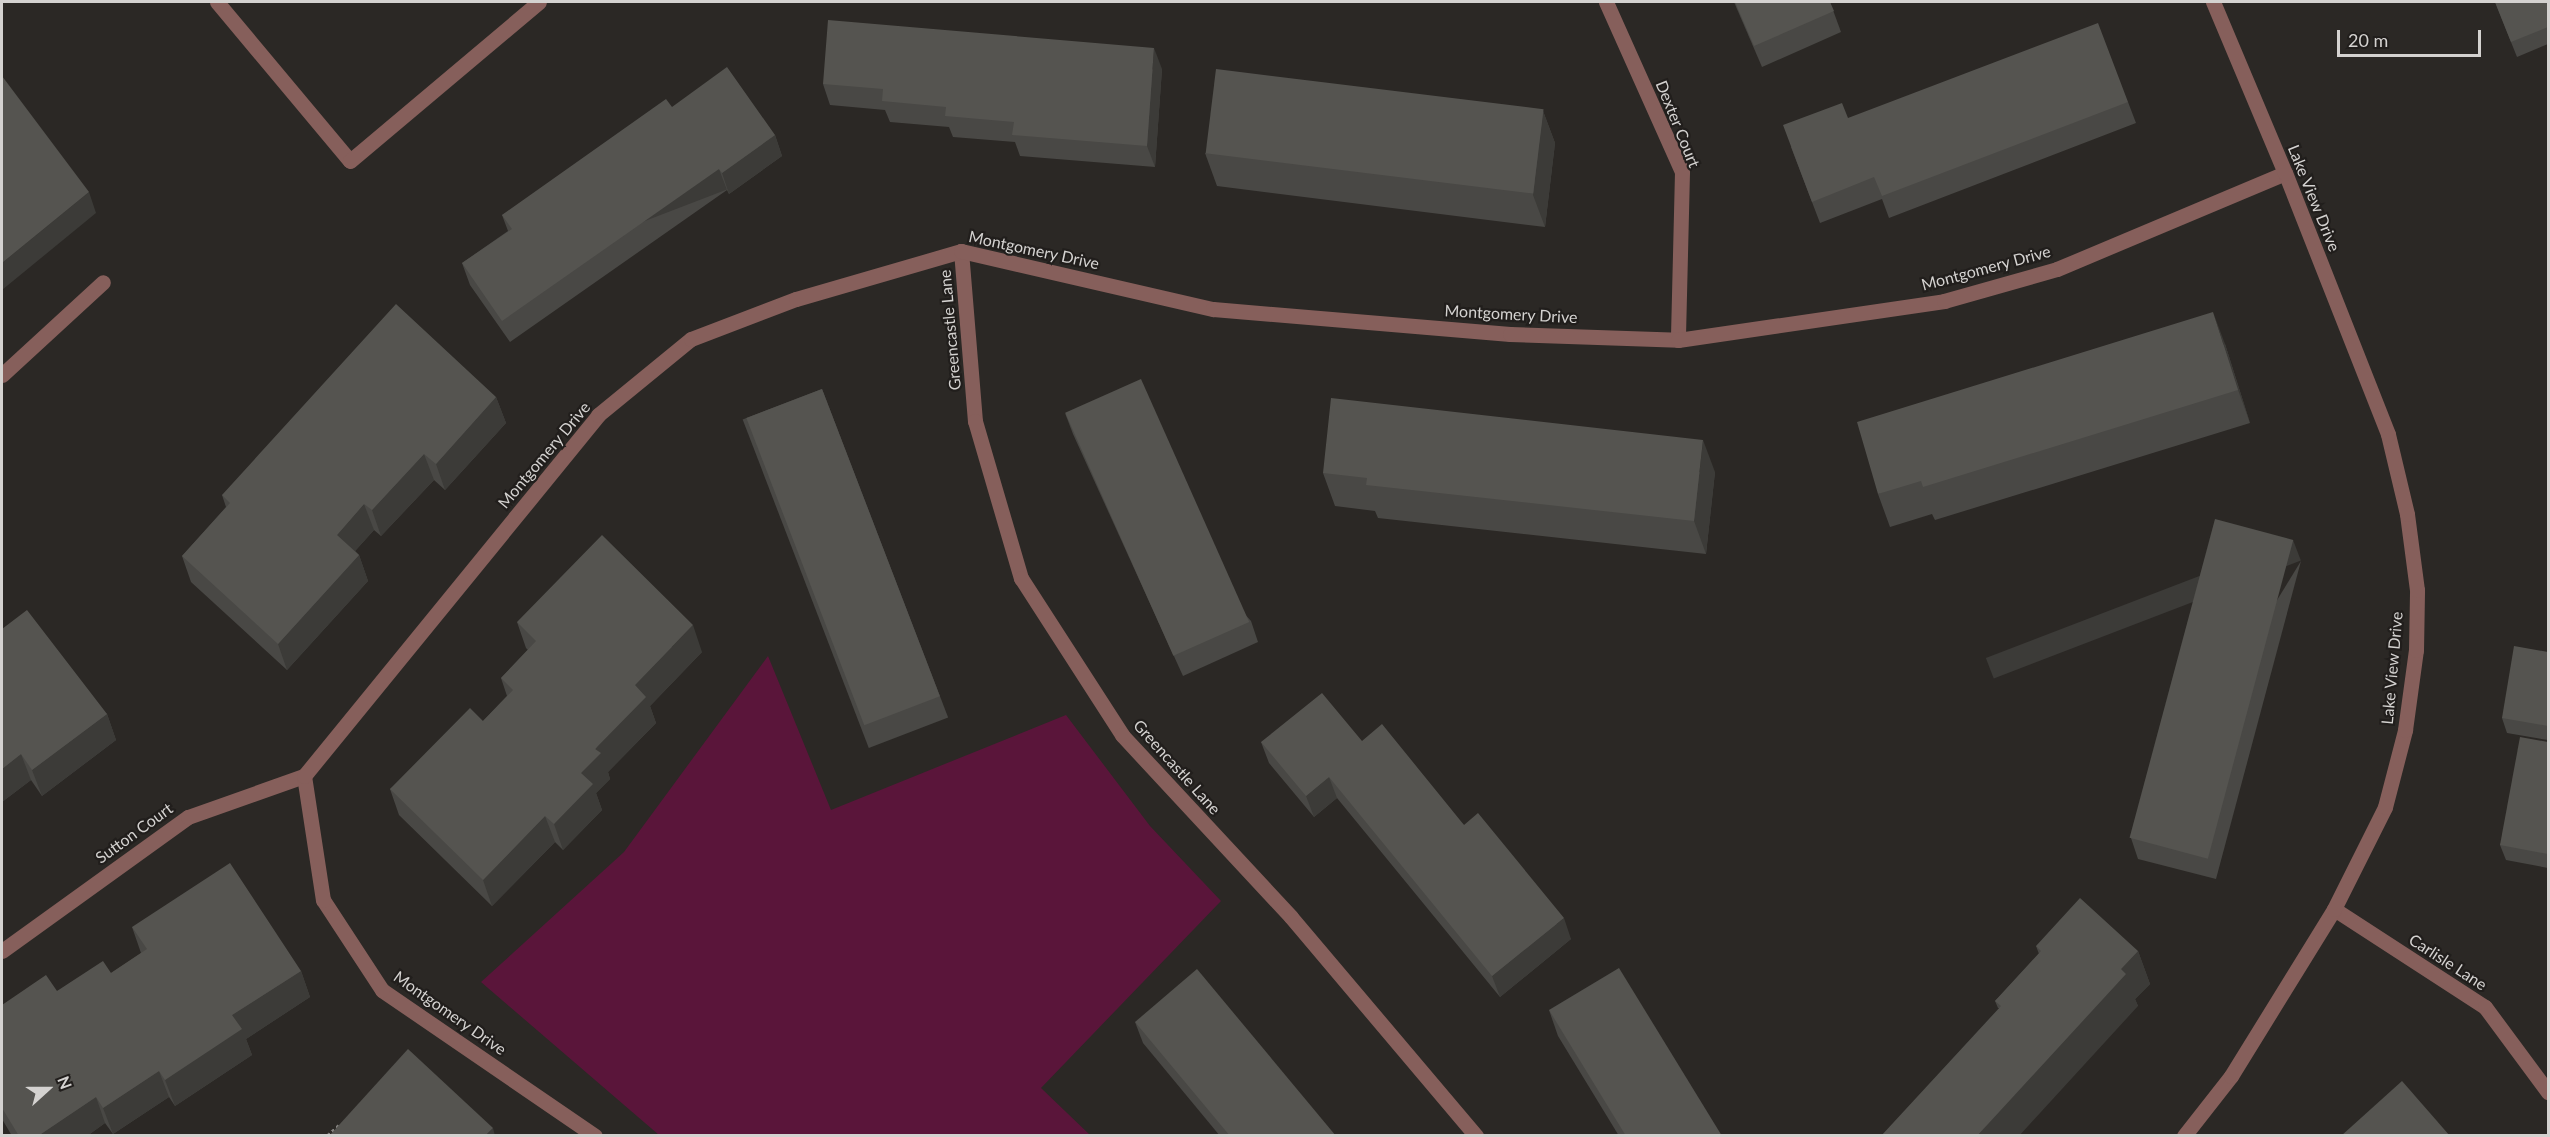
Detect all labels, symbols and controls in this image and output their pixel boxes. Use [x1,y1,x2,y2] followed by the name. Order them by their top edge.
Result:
[2340,18,2484,56] scale bar
[2348,29,2388,51] text: 20 m
[1652,78,1704,170] street label: Dexter Court
[2284,141,2344,255] street label: Lake View Drive
[967,227,1101,273] street label: Montgomery Drive
[1919,241,2053,295] street label: Montgomery Drive
[935,269,965,391] street label: Greencastle Lane
[1444,301,1578,327] street label: Montgomery Drive
[494,398,594,512] street label: Montgomery Drive
[2377,610,2407,726] street label: Lake View Drive
[1129,716,1225,818] street label: Greencastle Lane
[92,799,176,867] street label: Sutton Court
[2406,930,2490,994] street label: Carlisle Lane
[390,967,510,1059] street label: Montgomery Drive
[18,1059,78,1119] north arrow
[54,1073,76,1092] text: N

